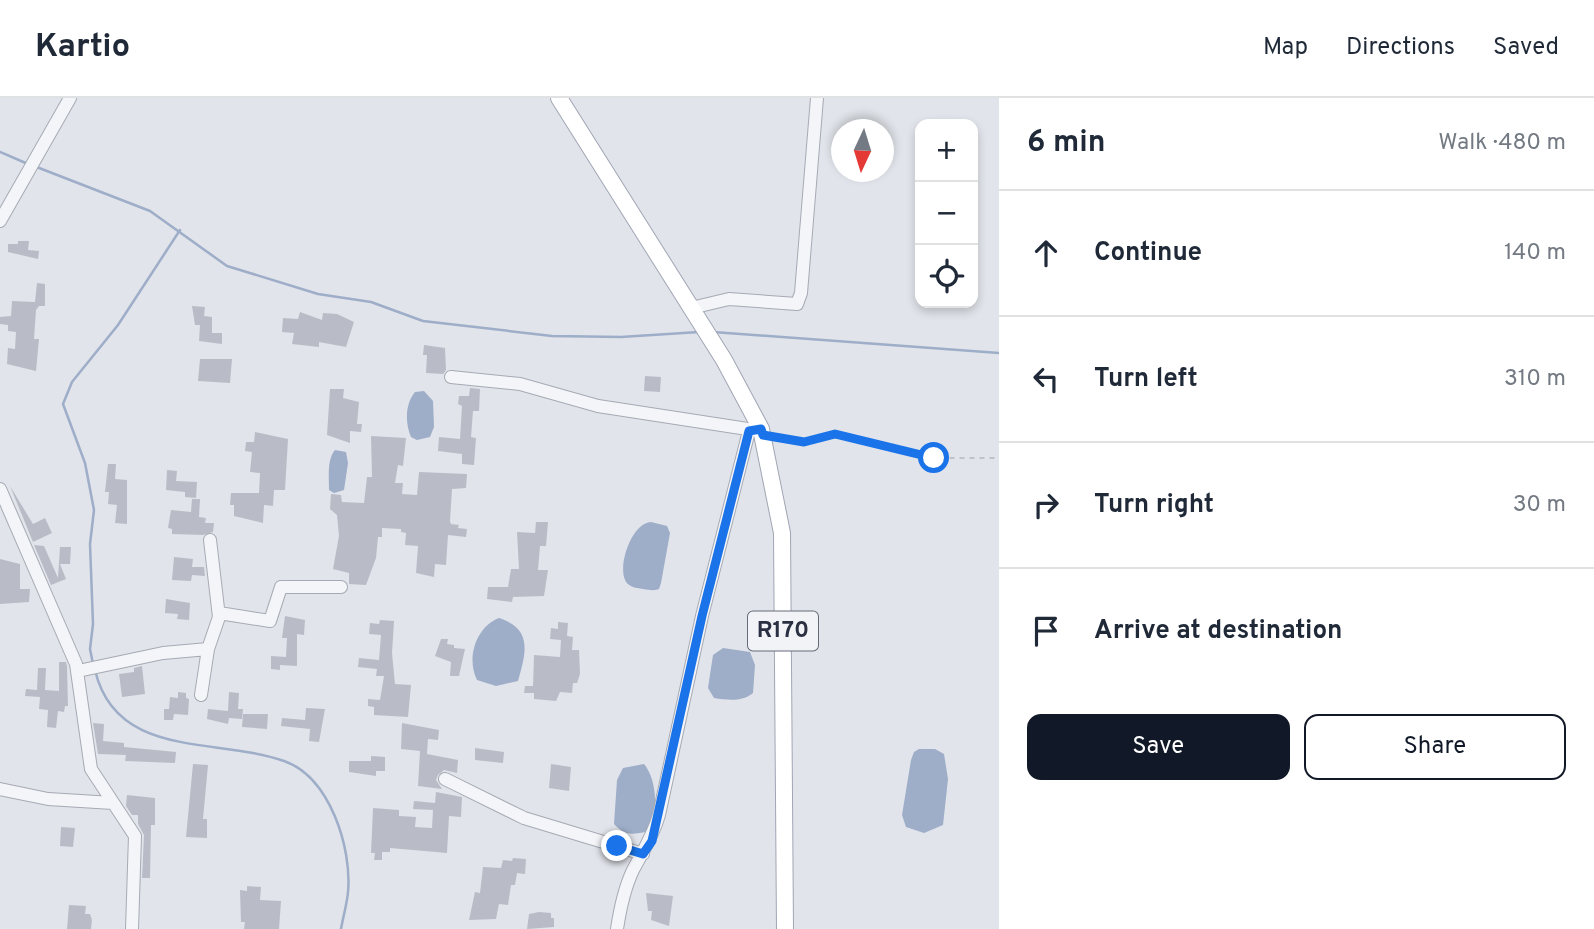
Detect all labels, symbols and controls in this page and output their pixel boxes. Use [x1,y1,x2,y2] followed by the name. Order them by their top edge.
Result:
[35,27,130,69] text: Kartio
[1263,33,1308,63] text: Map
[1346,33,1455,63] text: Directions
[1493,33,1559,63] text: Saved
[831,119,894,182] north arrow
[915,119,978,308] map controls
[915,119,978,182] button: +
[1027,125,1105,162] text: 6 min
[1438,129,1566,158] text: Walk · 480 m
[915,182,978,245] button: −
[1027,234,1065,272] icon: ahead
[1094,237,1202,270] text: Continue
[1504,239,1566,268] text: 140 m
[915,245,978,308] button: locate
[1027,360,1065,398] icon: left
[1094,363,1198,396] text: Turn left
[1504,365,1566,394] text: 310 m
[918,442,949,473] route start
[1027,486,1065,524] icon: right
[1094,489,1214,522] text: Turn right
[1513,491,1566,520] text: 30 m
[748,611,818,650] road number: R170
[1027,612,1065,650] icon: arrive
[1094,615,1342,648] text: Arrive at destination
[1027,714,1290,780] button: Save
[1304,714,1566,780] button: Share
[601,830,632,861] route end

